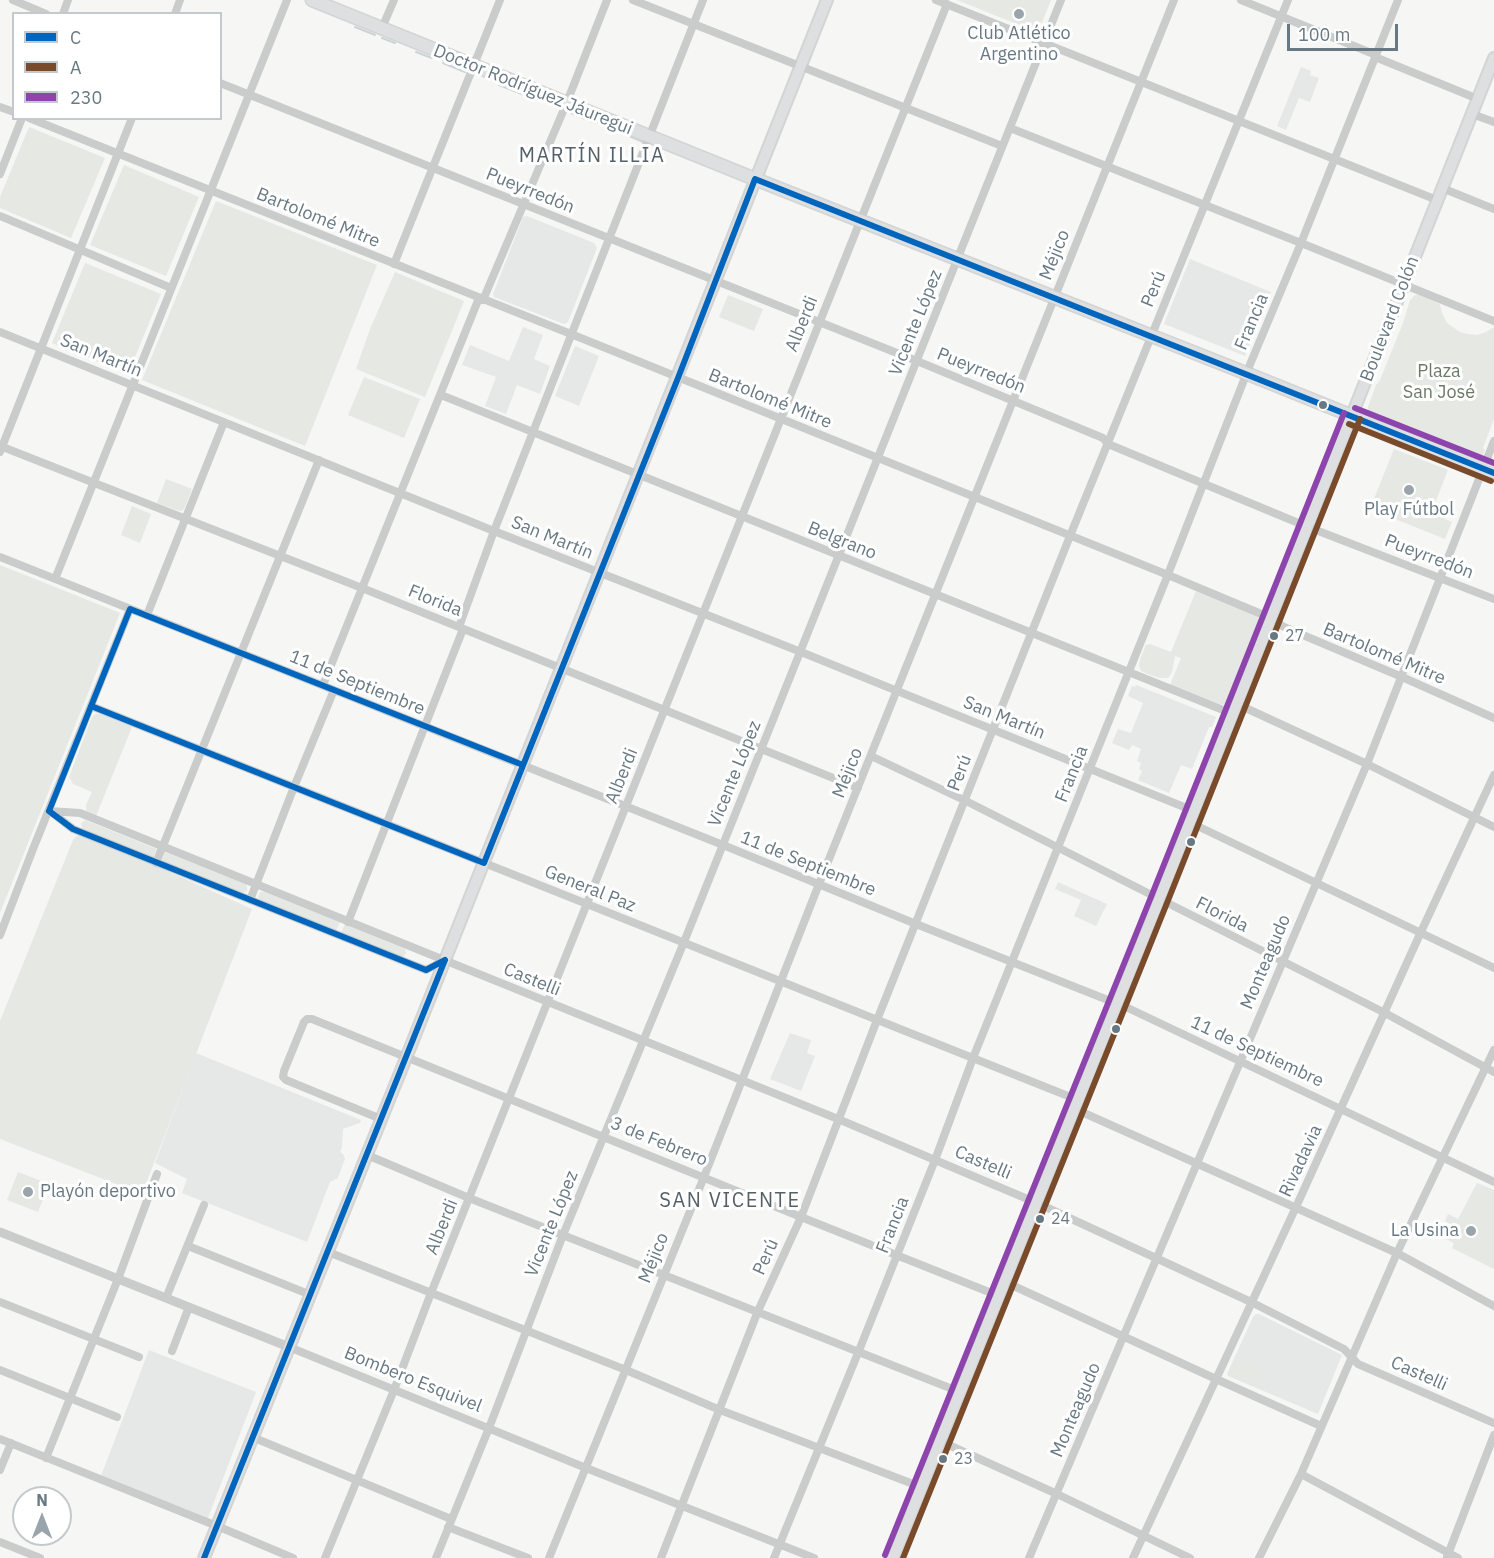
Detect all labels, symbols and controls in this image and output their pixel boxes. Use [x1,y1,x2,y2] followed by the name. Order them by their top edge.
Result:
[1012,7,1026,21] marker: Club Atlético Argentino
[12,12,222,120] legend
[1290,12,1401,50] scale bar
[967,23,1071,66] place label: Club Atlético Argentino
[1298,23,1350,46] text: 100 m
[70,26,81,49] text: C
[430,40,636,140] street label: Doctor Rodríguez Jáuregui
[70,56,82,79] text: A
[70,86,102,109] text: 230
[519,144,665,168] district label: MARTÍN ILLIA
[483,163,577,219] street label: Pueyrredón
[253,183,383,253] street label: Bartolomé Mitre
[1035,227,1075,283] street label: Méjico
[1356,253,1424,385] street label: Boulevard Colón
[885,267,947,379] street label: Vicente López
[1137,268,1171,310] street label: Perú
[1230,291,1274,353] street label: Francia
[781,293,823,355] street label: Alberdi
[57,330,145,382] street label: San Martín
[934,343,1028,399] street label: Pueyrredón
[1403,361,1475,404] park label: Plaza San José
[705,364,835,434] street label: Bartolomé Mitre
[1317,399,1329,411] unlabelled marker
[1402,483,1416,497] marker: Play Fútbol
[1364,499,1454,521] place label: Play Fútbol
[508,512,596,564] street label: San Martín
[804,517,880,565] street label: Belgrano
[1381,530,1477,584] street label: Pueyrredón
[405,580,465,622] street label: Florida
[1319,618,1449,690] street label: Bartolomé Mitre
[1285,626,1304,646] place label: 27
[1268,630,1280,642] marker: 27
[286,646,428,720] street label: 11 de Septiembre
[960,692,1048,744] street label: San Martín
[704,718,766,830] street label: Vicente López
[1051,742,1093,806] street label: Francia
[601,745,643,807] street label: Alberdi
[828,745,868,801] street label: Méjico
[943,752,977,794] street label: Perú
[737,827,879,901] street label: 11 de Septiembre
[1185,836,1197,848] unlabelled marker
[541,861,639,917] street label: General Paz
[1192,893,1252,937] street label: Florida
[1236,911,1296,1013] street label: Monteagudo
[500,959,564,1001] street label: Castelli
[1187,1012,1327,1092] street label: 11 de Septiembre
[1110,1023,1122,1035] unlabelled marker
[607,1113,711,1171] street label: 3 de Febrero
[1275,1121,1327,1201] street label: Rivadavia
[951,1141,1015,1185] street label: Castelli
[521,1168,583,1280] street label: Vicente López
[40,1181,176,1203] place label: Playón deportivo
[21,1185,35,1199] marker: Playón deportivo
[659,1189,801,1213] district label: SAN VICENTE
[872,1193,914,1257] street label: Francia
[421,1196,463,1258] street label: Alberdi
[1051,1209,1070,1229] place label: 24
[1034,1213,1046,1225] marker: 24
[1391,1220,1459,1242] place label: La Usina
[1464,1224,1478,1238] marker: La Usina
[634,1230,674,1286] street label: Méjico
[749,1236,783,1278] street label: Perú
[341,1343,485,1417] street label: Bombero Esquivel
[1387,1352,1451,1396] street label: Castelli
[1046,1359,1106,1461] street label: Monteagudo
[954,1449,973,1469] place label: 23
[937,1453,949,1465] marker: 23
[12,1486,72,1546] north arrow
[36,1490,48,1510] text: N

